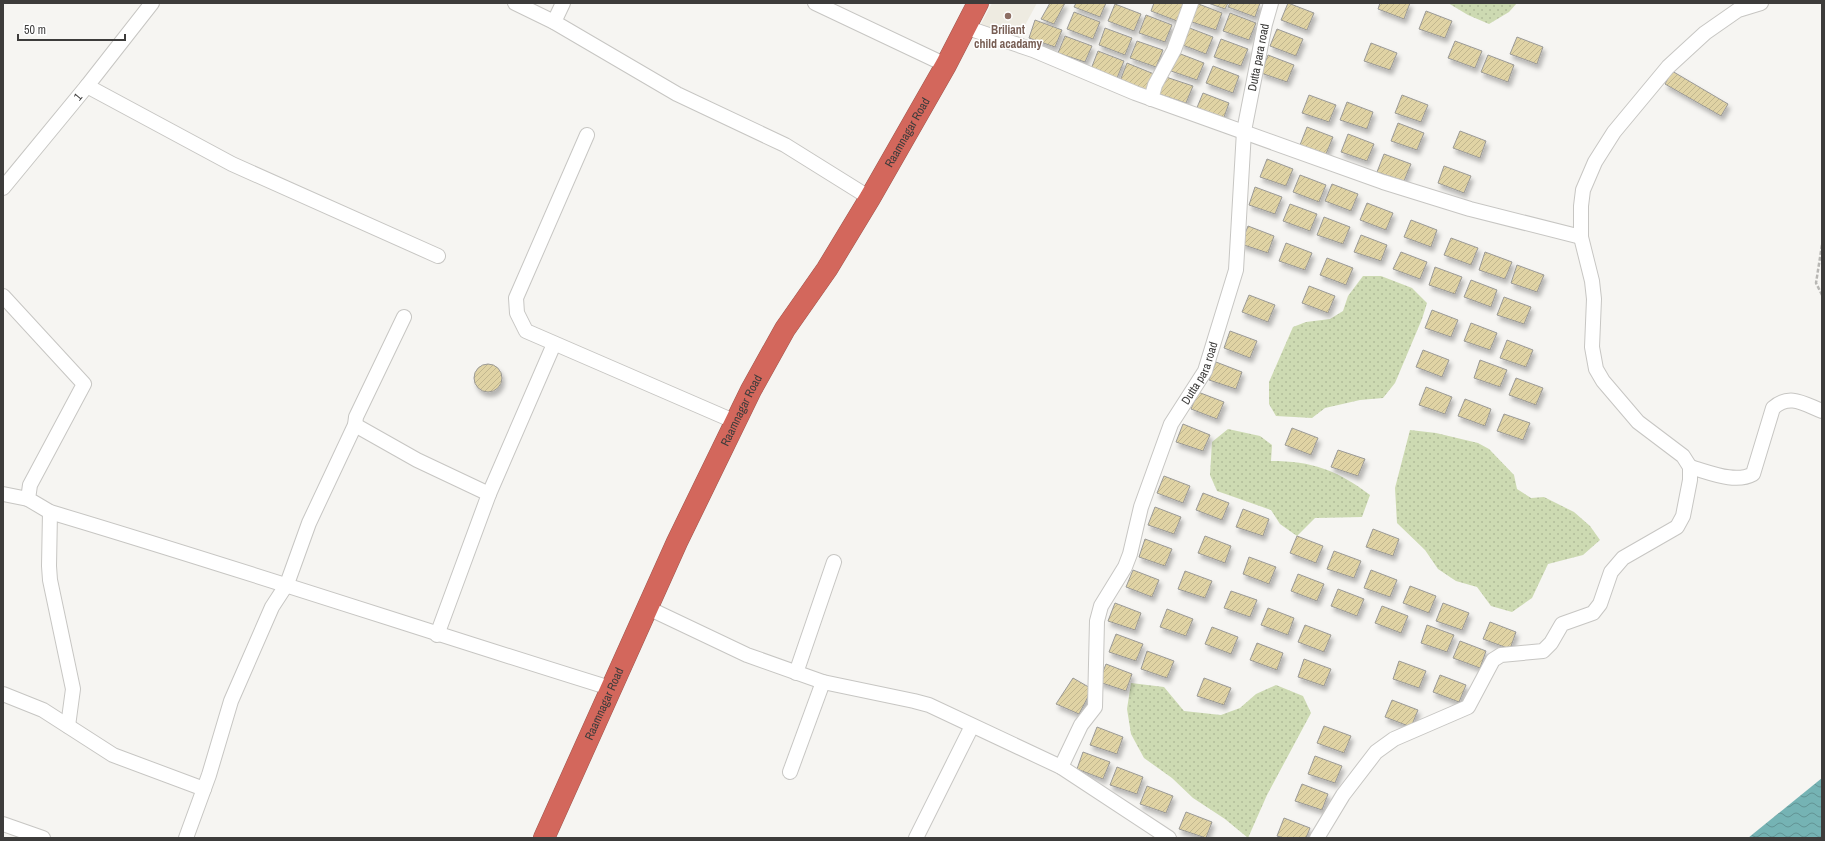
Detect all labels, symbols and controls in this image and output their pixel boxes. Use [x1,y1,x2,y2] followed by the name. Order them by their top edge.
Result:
[1003,11,1013,21] marker: Briliant child acadamy
[18,16,125,42] scale bar
[24,22,46,38] text: 50 m
[974,22,1042,52] place label: Briliant child acadamy
[1244,22,1273,93] street label: Dutta para road
[70,89,86,104] street label: 1
[881,95,934,170] street label: Raamnagar Road
[1178,340,1222,408] street label: Dutta para road
[717,372,766,449] street label: Raamnagar Road
[581,665,627,743] street label: Raamnagar Road

